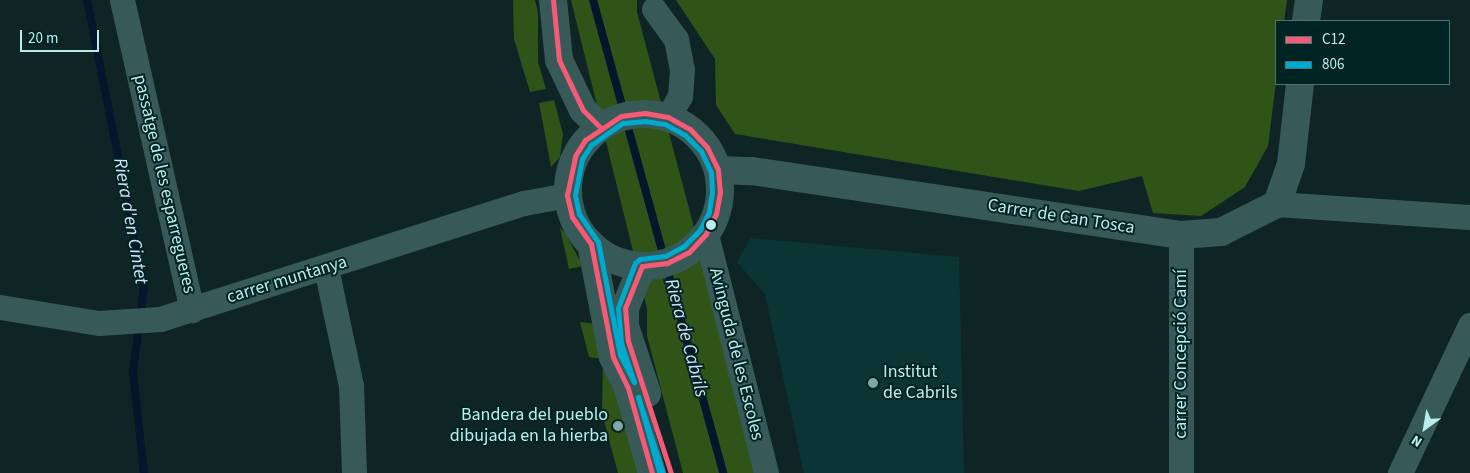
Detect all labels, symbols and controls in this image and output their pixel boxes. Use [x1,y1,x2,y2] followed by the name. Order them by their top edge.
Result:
[22,20,101,52] scale bar
[1275,20,1450,85] legend
[28,28,58,49] text: 20 m
[1322,29,1345,50] text: C12
[1322,54,1344,75] text: 806
[128,73,200,295] street label: passatge de les esparregueres
[108,156,152,286] water label: Riera d'en Cintet
[986,195,1136,239] street label: Carrer de Can Tosca
[706,220,716,230] unlabelled marker
[224,251,350,309] street label: carrer muntanya
[704,266,768,442] street label: Avinguda de les Escoles
[1170,269,1192,439] street label: carrer Concepció Camí
[659,276,713,400] water label: Riera de Cabrils
[883,362,958,404] place label: Institut de Cabrils
[867,377,879,389] marker: Institut de Cabrils
[1400,403,1450,453] north arrow
[450,405,608,448] place label: Bandera del pueblo dibujada en la hierba
[612,420,624,432] marker: Bandera del pueblo dibujada en la hierba
[1408,430,1426,452] text: N

